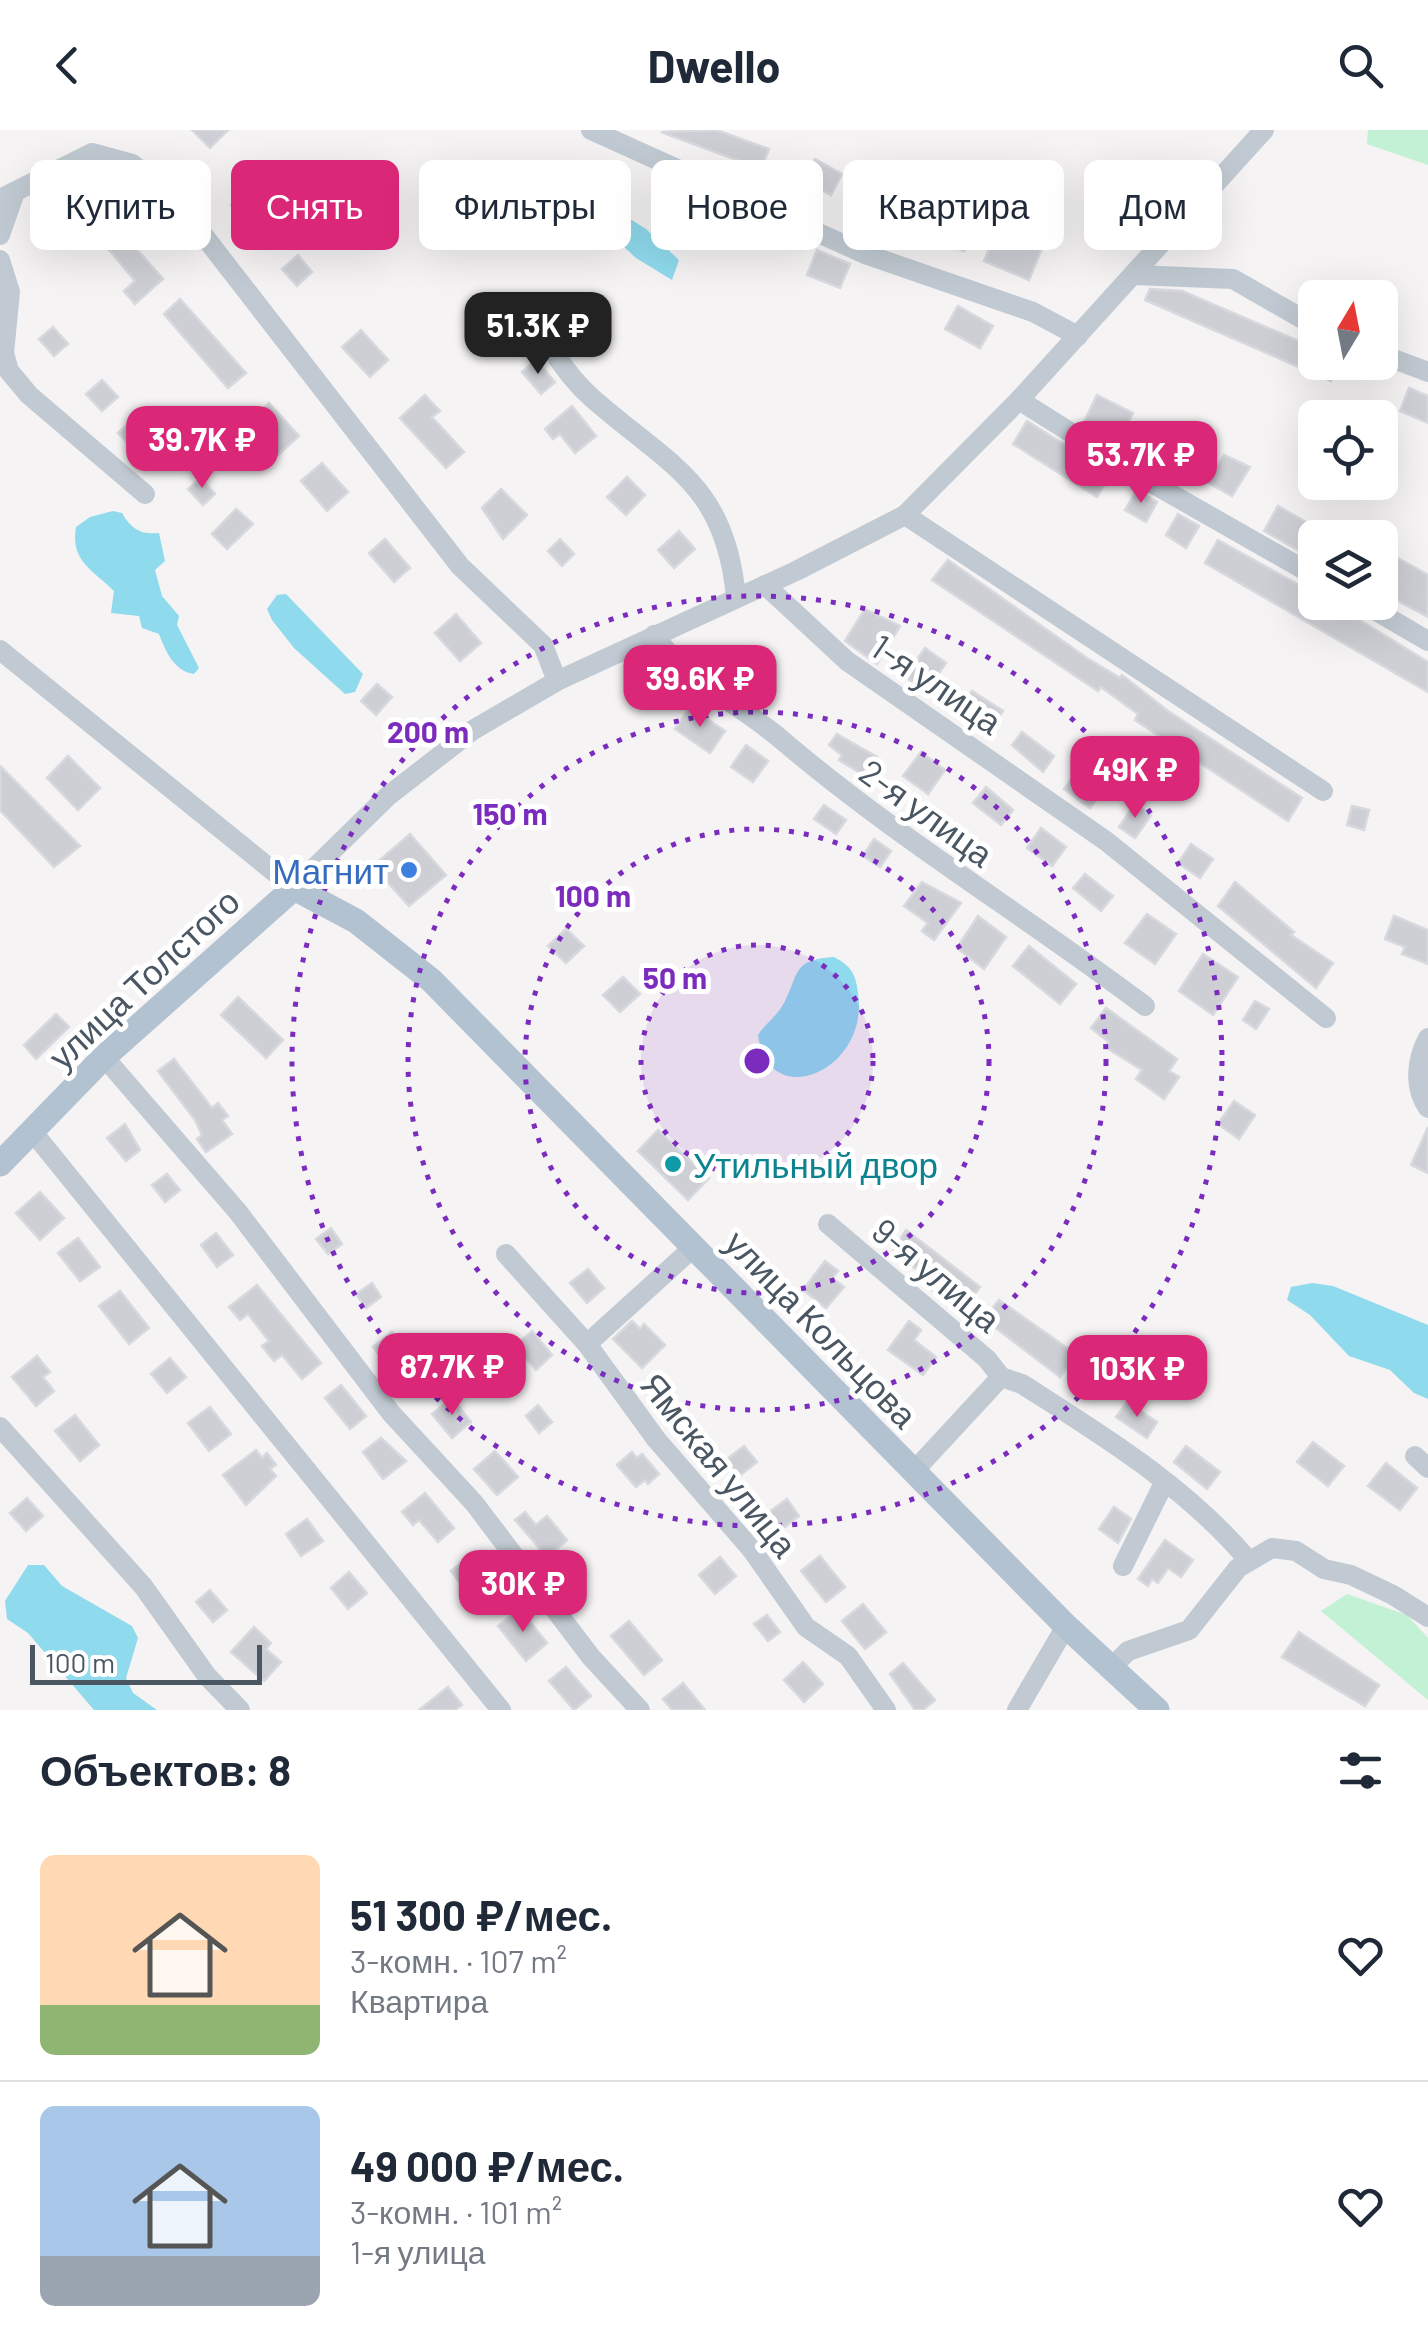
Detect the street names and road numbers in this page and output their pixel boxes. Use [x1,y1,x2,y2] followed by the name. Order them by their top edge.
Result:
[864,624,1011,742] street label: 1-я улица
[852,750,1002,875] street label: 2-я улица
[39,879,247,1077] street label: улица Толстого
[864,1208,1010,1340] street label: 9-я улица
[717,1221,927,1436] street label: улица Кольцова
[633,1364,807,1565] street label: Ямская улица

